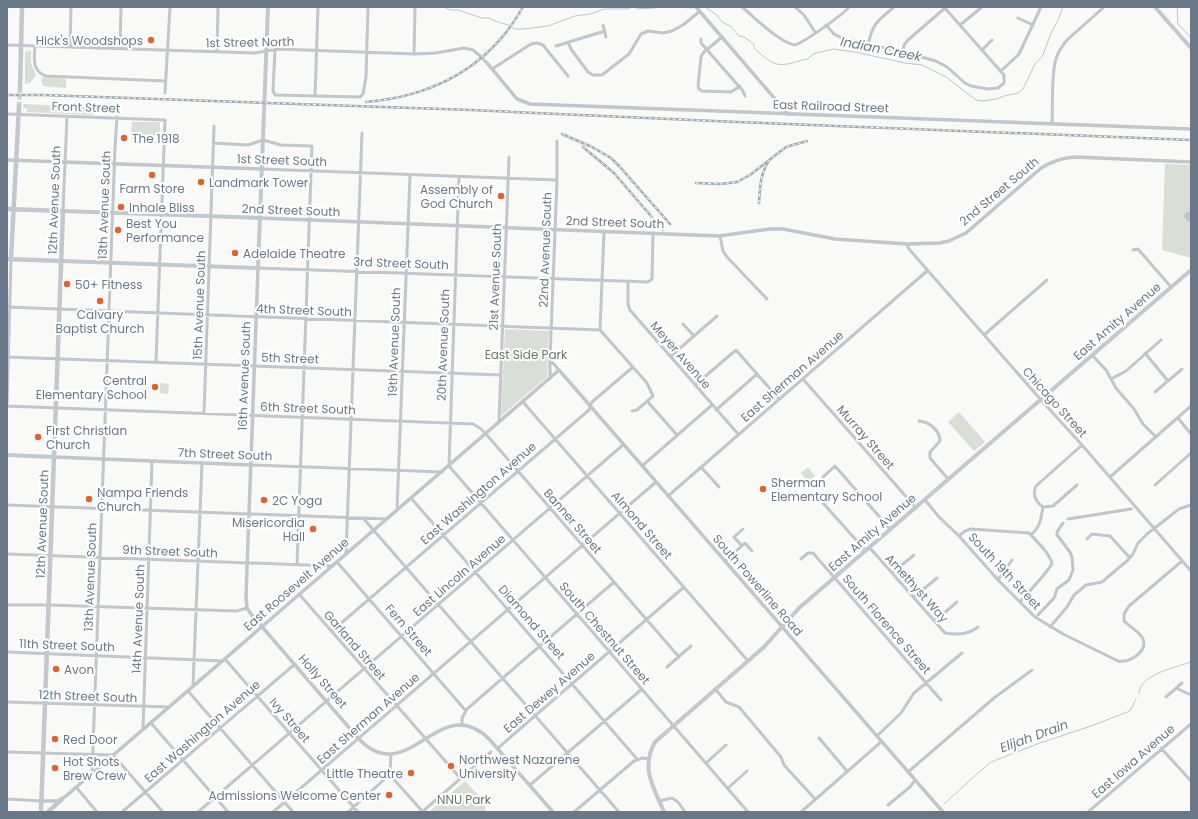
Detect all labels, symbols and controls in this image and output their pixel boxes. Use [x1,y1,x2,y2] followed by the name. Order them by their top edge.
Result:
[36,32,143,49] place label: Hick's Woodshops
[839,32,924,66] water label: Indian Creek
[206,33,294,51] street label: 1st Street North
[146,35,156,45] marker: Hick's Woodshops
[773,95,889,117] street label: East Railroad Street
[51,97,121,117] street label: Front Street
[132,130,180,147] place label: The 1918
[119,133,129,143] marker: The 1918
[44,145,64,255] street label: 12th Avenue South
[94,150,114,260] street label: 13th Avenue South
[236,150,328,170] street label: 1st Street South
[956,153,1042,229] street label: 2nd Street South
[147,170,157,180] marker: Farm Store
[209,174,309,191] place label: Landmark Tower
[196,177,206,187] marker: Landmark Tower
[119,180,185,197] place label: Farm Store
[420,181,493,212] place label: Assembly of God Church
[496,191,506,201] marker: Assembly of God Church
[534,192,556,308] street label: 22nd Avenue South
[129,199,195,216] place label: Inhale Bliss
[241,200,341,220] street label: 2nd Street South
[116,202,126,212] marker: Inhale Bliss
[565,212,665,232] street label: 2nd Street South
[126,215,204,246] place label: Best You Performance
[485,223,505,331] street label: 21st Avenue South
[113,225,123,235] marker: Best You Performance
[243,245,345,262] place label: Adelaide Theatre
[230,248,240,258] marker: Adelaide Theatre
[189,250,209,360] street label: 15th Avenue South
[353,253,449,273] street label: 3rd Street South
[75,276,143,293] place label: 50+ Fitness
[1070,278,1164,364] street label: East Amity Avenue
[62,279,72,289] marker: 50+ Fitness
[384,287,404,397] street label: 19th Avenue South
[433,289,453,401] street label: 20th Avenue South
[95,296,105,306] marker: Calvary Baptist Church
[256,300,352,320] street label: 4th Street South
[56,306,144,337] place label: Calvary Baptist Church
[647,317,715,393] street label: Meyer Avenue
[234,321,254,431] street label: 16th Avenue South
[737,327,847,425] street label: East Sherman Avenue
[485,346,568,363] park label: East Side Park
[261,348,319,368] street label: 5th Street
[1019,363,1091,441] street label: Chicago Street
[36,372,147,403] place label: Central Elementary School
[150,382,160,392] marker: Central Elementary School
[260,398,356,418] street label: 6th Street South
[833,401,899,473] street label: Murray Street
[46,422,127,453] place label: First Christian Church
[33,432,43,442] marker: First Christian Church
[416,438,540,548] street label: East Washington Avenue
[177,444,273,464] street label: 7th Street South
[32,469,52,579] street label: 12th Avenue South
[771,474,882,505] place label: Sherman Elementary School
[97,484,188,515] place label: Nampa Friends Church
[758,484,768,494] marker: Sherman Elementary School
[540,485,606,557] street label: Banner Street
[608,487,676,563] street label: Almond Street
[825,489,919,575] street label: East Amity Avenue
[272,492,322,509] place label: 2C Yoga
[84,494,94,504] marker: Nampa Friends Church
[259,495,269,505] marker: 2C Yoga
[232,514,305,545] place label: Misericordia Hall
[80,522,100,632] street label: 13th Avenue South
[308,524,318,534] marker: Misericordia Hall
[965,529,1045,613] street label: South 19th Street
[409,530,509,620] street label: East Lincoln Avenue
[709,531,807,639] street label: South Powerline Road
[240,534,352,634] street label: East Roosevelt Avenue
[122,541,218,561] street label: 9th Street South
[882,550,953,626] street label: Amethyst Way
[128,564,148,674] street label: 14th Avenue South
[839,570,935,678] street label: South Florence Street
[556,578,654,688] street label: South Chestnut Street
[495,581,569,663] street label: Diamond Street
[382,600,436,660] street label: Fern Street
[320,607,390,683] street label: Garland Street
[19,635,115,655] street label: 11th Street South
[500,647,598,737] street label: East Dewey Avenue
[295,650,351,712] street label: Holly Street
[64,661,94,678] place label: Avon
[51,664,61,674] marker: Avon
[313,669,423,767] street label: East Sherman Avenue
[140,676,264,786] street label: East Washington Avenue
[38,686,138,706] street label: 12th Street South
[266,694,314,746] street label: Ivy Street
[997,715,1071,757] water label: Elijah Drain
[1088,720,1178,802] street label: East Iowa Avenue
[63,731,118,748] place label: Red Door
[50,734,60,744] marker: Red Door
[459,751,580,782] place label: Northwest Nazarene University
[63,753,126,784] place label: Hot Shots Brew Crew
[446,761,456,771] marker: Northwest Nazarene University
[50,763,60,773] marker: Hot Shots Brew Crew
[327,765,403,782] place label: Little Theatre
[406,768,416,778] marker: Little Theatre
[208,787,382,804] place label: Admissions Welcome Center
[384,790,394,800] marker: Admissions Welcome Center
[437,791,492,808] park label: NNU Park

